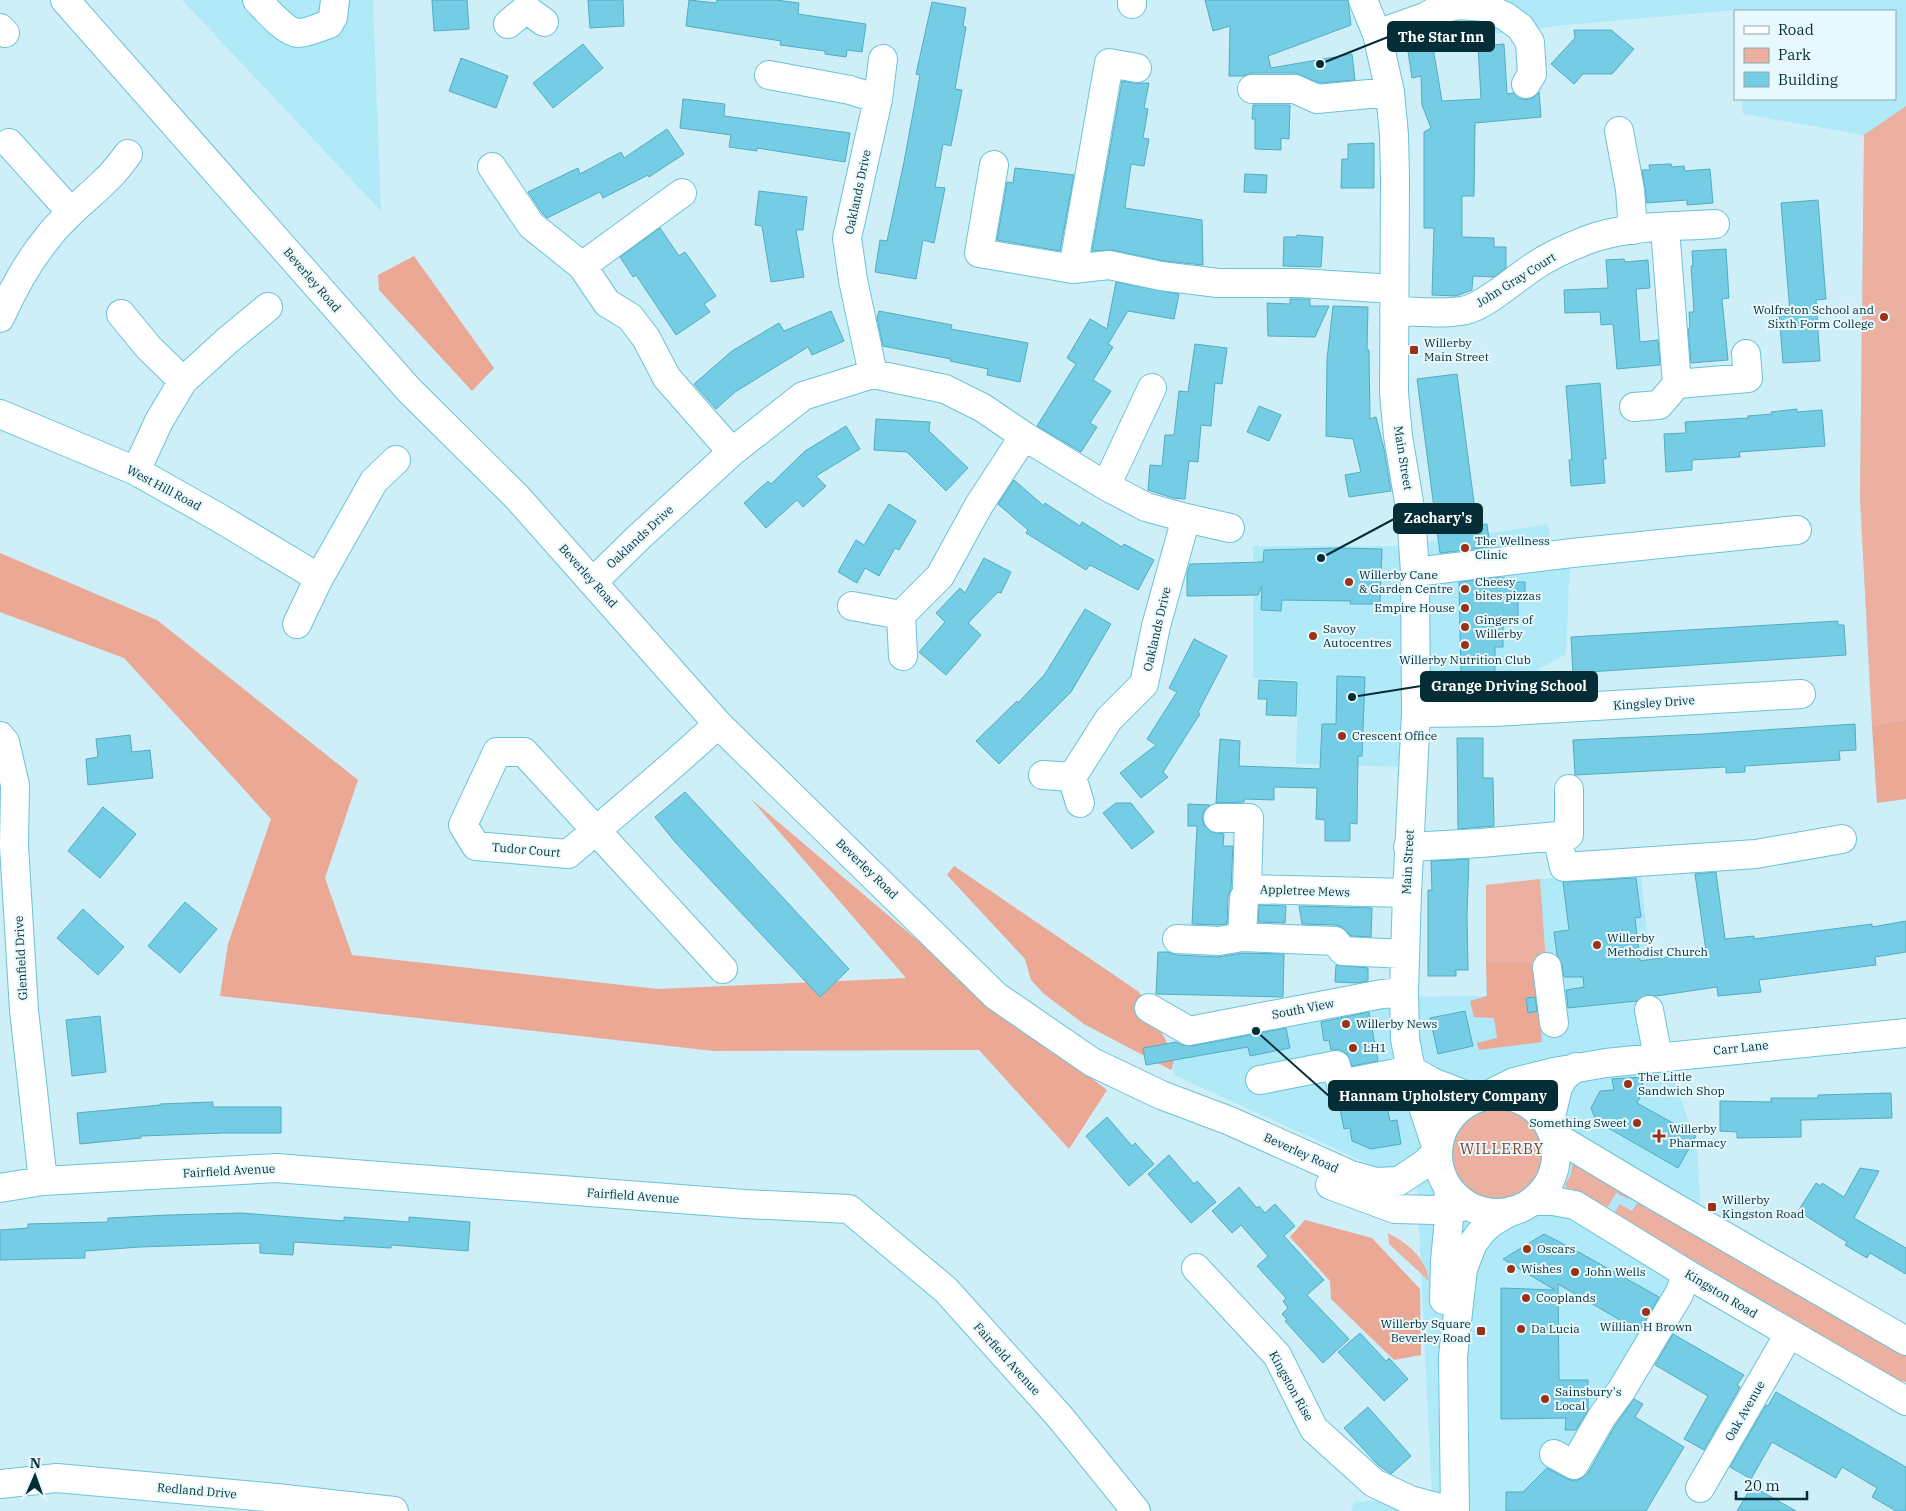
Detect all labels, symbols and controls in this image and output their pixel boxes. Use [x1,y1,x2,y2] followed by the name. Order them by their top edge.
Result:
[1734,10,1896,100] legend
[1778,20,1814,39] text: Road
[1388,22,1494,51] callout: The Star Inn
[1398,28,1484,46] text: The Star Inn
[1778,45,1811,64] text: Park
[1778,70,1838,89] text: Building
[841,148,874,236] street label: Oaklands Drive
[280,244,344,315] street label: Beverley Road
[1473,249,1558,310] street label: John Gray Court
[1753,302,1874,331] place label: Wolfreton School and Sixth Form College
[1878,311,1890,323] marker: Wolfreton School and Sixth Form College
[1424,335,1489,364] place label: Willerby Main Street
[1408,344,1420,356] marker: Willerby Main Street
[1391,425,1416,491] street label: Main Street
[124,462,204,513] street label: West Hill Road
[603,502,676,572] street label: Oaklands Drive
[1394,504,1482,533] callout: Zachary's
[1404,509,1472,527] text: Zachary's
[1475,533,1550,562] place label: The Wellness Clinic
[556,541,621,611] street label: Beverley Road
[1459,542,1471,554] marker: The Wellness Clinic
[1359,567,1453,596] place label: Willerby Cane & Garden Centre
[1475,574,1541,603] place label: Cheesy bites pizzas
[1343,576,1355,588] marker: Willerby Cane & Garden Centre
[1459,583,1471,595] marker: Cheesy bites pizzas
[1140,585,1174,673] street label: Oaklands Drive
[1374,600,1455,615] place label: Empire House
[1459,602,1471,614] marker: Empire House
[1475,612,1534,641] place label: Gingers of Willerby
[1323,621,1392,650] place label: Savoy Autocentres
[1459,621,1471,633] marker: Gingers of Willerby
[1307,630,1319,642] marker: Savoy Autocentres
[1459,639,1471,651] marker: Willerby Nutrition Club
[1399,652,1531,667] place label: Willerby Nutrition Club
[1421,672,1597,701] callout: Grange Driving School
[1431,677,1587,695] text: Grange Driving School
[1613,692,1695,713] street label: Kingsley Drive
[1352,728,1437,743] place label: Crescent Office
[1336,730,1348,742] marker: Crescent Office
[1398,829,1417,895] street label: Main Street
[833,835,901,902] street label: Beverley Road
[491,839,561,860] street label: Tudor Court
[1260,881,1350,900] street label: Appletree Mews
[11,916,30,1001] street label: Glenfield Drive
[1607,930,1709,959] place label: Willerby Methodist Church
[1591,939,1603,951] marker: Willerby Methodist Church
[1271,995,1336,1022] street label: South View
[1356,1016,1438,1031] place label: Willerby News
[1340,1018,1352,1030] marker: Willerby News
[1713,1037,1769,1058] street label: Carr Lane
[1363,1040,1387,1055] place label: LH1
[1347,1042,1359,1054] marker: LH1
[1638,1069,1725,1098] place label: The Little Sandwich Shop
[1622,1078,1634,1090] marker: The Little Sandwich Shop
[1329,1081,1557,1110] callout: Hannam Upholstery Company
[1339,1087,1547,1105] text: Hannam Upholstery Company
[1529,1115,1627,1130] place label: Something Sweet
[1631,1117,1643,1129] marker: Something Sweet
[1669,1121,1727,1150] place label: Willerby Pharmacy
[1261,1129,1341,1176] street label: Beverley Road
[1653,1130,1665,1142] marker: Willerby Pharmacy
[1460,1139,1544,1158] district label: WILLERBY
[182,1161,276,1180] street label: Fairfield Avenue
[586,1185,680,1206] street label: Fairfield Avenue
[1722,1192,1804,1221] place label: Willerby Kingston Road
[1706,1201,1718,1213] marker: Willerby Kingston Road
[1537,1241,1575,1256] place label: Oscars
[1521,1243,1533,1255] marker: Oscars
[1521,1261,1562,1276] place label: Wishes
[1505,1263,1517,1275] marker: Wishes
[1585,1264,1646,1279] place label: John Wells
[1569,1266,1581,1278] marker: John Wells
[1682,1266,1760,1321] street label: Kingston Road
[1536,1290,1596,1305] place label: Cooplands
[1520,1292,1532,1304] marker: Cooplands
[1640,1306,1652,1318] marker: Willian H Brown
[1381,1316,1471,1345] place label: Willerby Square Beverley Road
[971,1319,1044,1398] street label: Fairfield Avenue
[1600,1319,1693,1334] place label: Willian H Brown
[1531,1321,1580,1336] place label: Da Lucia
[1515,1323,1527,1335] marker: Da Lucia
[1475,1325,1487,1337] marker: Willerby Square Beverley Road
[1266,1348,1317,1423] street label: Kingston Rise
[1721,1378,1768,1444] street label: Oak Avenue
[1555,1384,1622,1413] place label: Sainsbury's Local
[1539,1393,1551,1405] marker: Sainsbury's Local
[10,1451,60,1501] north arrow
[30,1454,41,1472] text: N
[1736,1468,1807,1500] scale bar
[1744,1476,1780,1495] text: 20 m
[157,1480,238,1501] street label: Redland Drive

